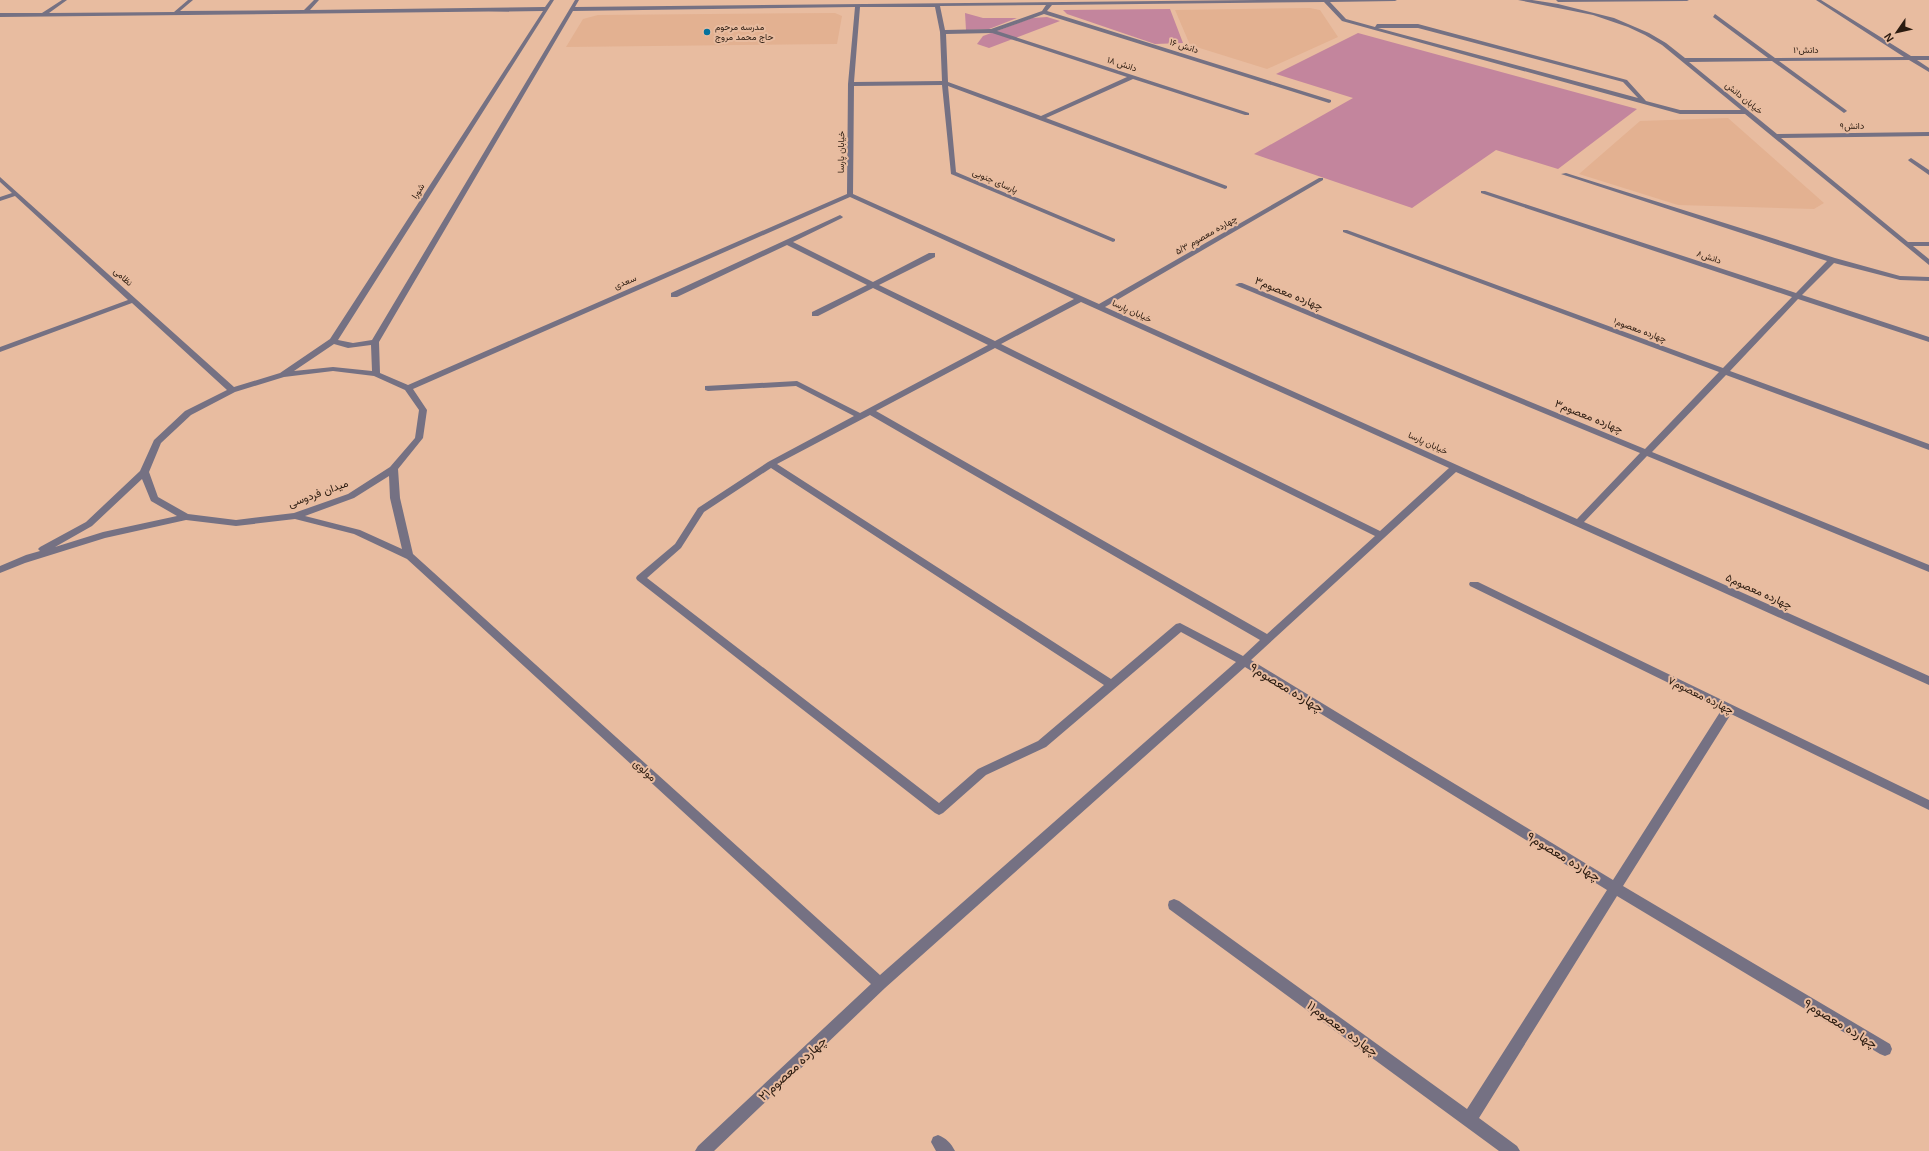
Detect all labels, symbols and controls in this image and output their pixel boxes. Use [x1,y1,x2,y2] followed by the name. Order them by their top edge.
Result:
[1877,12,1917,52] north arrow
[715,22,773,43] place label: مدرسه مرحوم حاج محمد مروج
[702,27,712,37] marker: مدرسه مرحوم حاج محمد مروج
[1881,31,1896,44] text: N
[1168,37,1200,55] street label: دانش ۱۶
[1793,45,1819,55] street label: دانش۱۱
[1106,55,1138,73] street label: دانش ۱۸
[1723,80,1765,116] street label: خیابان دانش
[1840,121,1864,131] street label: دانش۹
[836,131,847,173] street label: خیابان پارسا
[970,167,1019,196] street label: پارسای جنوبی
[410,182,427,201] street label: شورا
[1173,213,1239,258] street label: چهارده معصوم ۵/۳
[1695,248,1723,266] street label: دانش۸
[112,266,135,288] street label: نظامی
[612,273,638,291] street label: سعدی
[1252,274,1325,314] street label: چهارده معصوم۳
[1110,298,1153,325] street label: خیابان پارسا
[1612,316,1668,345] street label: چهارده معصوم۱
[1552,397,1625,437] street label: چهارده معصوم۳
[1406,430,1449,457] street label: خیابان پارسا
[286,477,350,510] street label: میدان فردوسی
[1723,571,1794,613] street label: چهارده معصوم۵
[1246,660,1327,717] street label: چهارده معصوم۹
[1665,674,1736,718] street label: چهارده معصوم۷
[630,757,659,784] street label: مولوی
[1523,829,1604,886] street label: چهارده معصوم۹
[1800,996,1881,1053] street label: چهارده معصوم۹
[1303,998,1382,1061] street label: چهارده معصوم۱۱
[755,1033,831,1105] street label: چهارده معصوم۲۱

